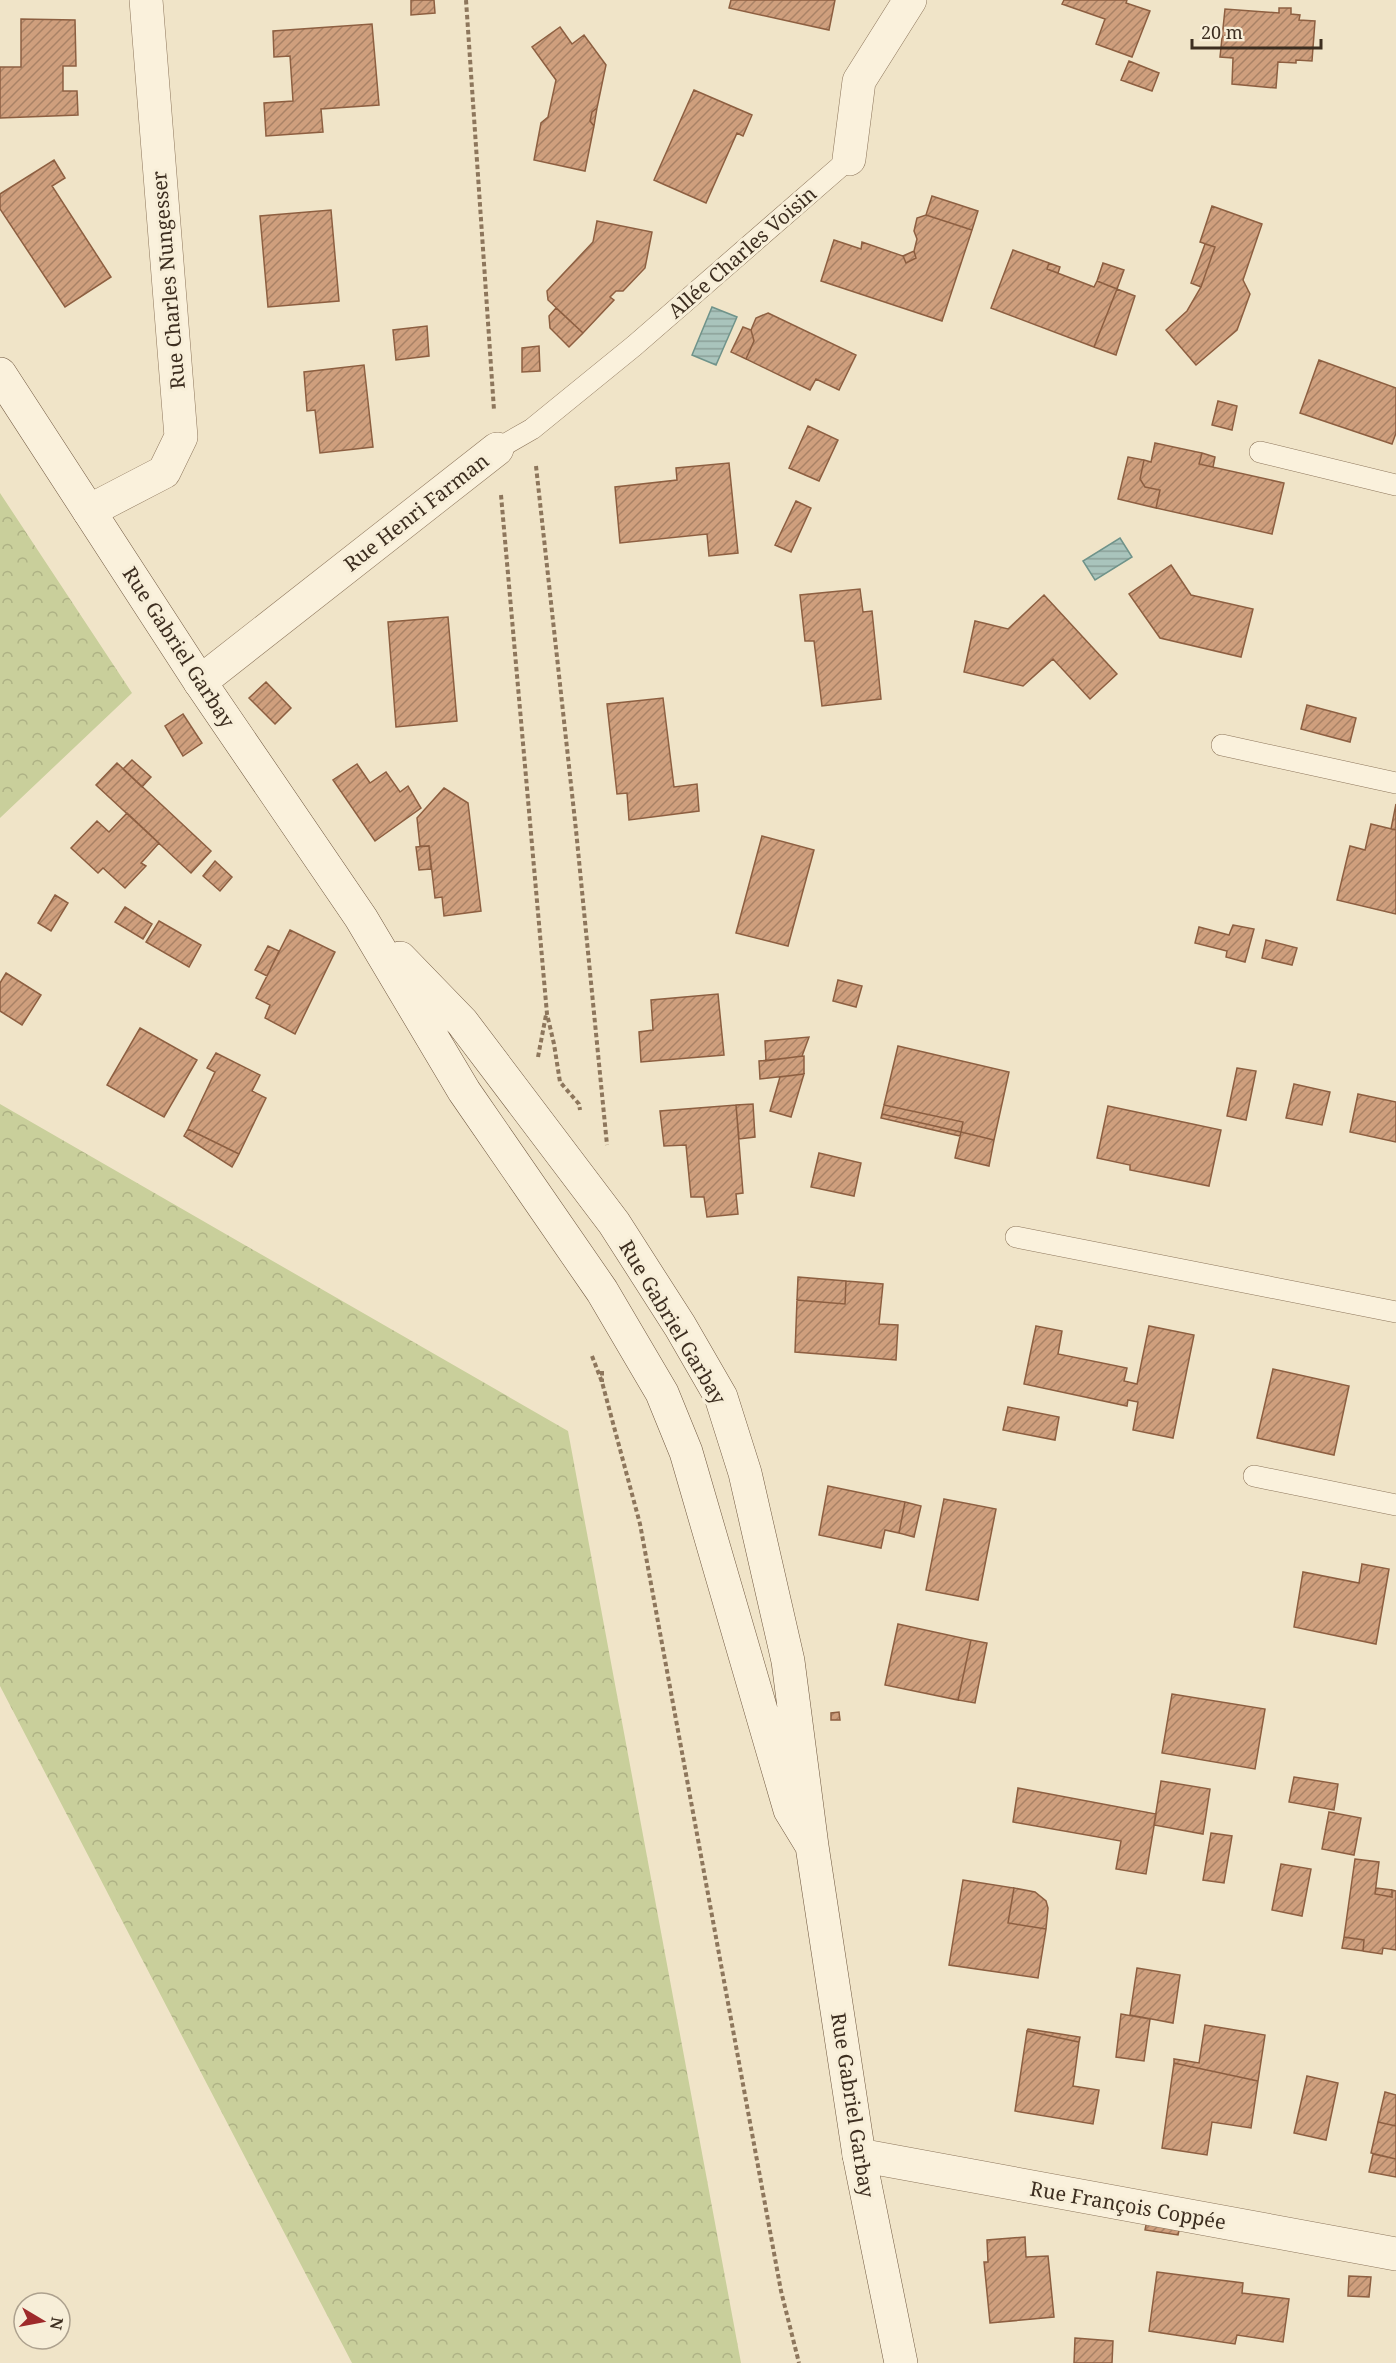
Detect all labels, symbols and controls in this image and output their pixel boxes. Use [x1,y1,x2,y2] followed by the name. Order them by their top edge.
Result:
[1192,12,1321,50] scale bar
[1201,20,1243,44] text: 20 m
[145,169,191,390] street label: Rue Charles Nungesser
[662,180,822,324] street label: Allée Charles Voisin
[338,447,494,577] street label: Rue Henri Farman
[117,561,242,733] street label: Rue Gabriel Garbay
[613,1235,733,1410] street label: Rue Gabriel Garbay
[825,2011,881,2200] street label: Rue Gabriel Garbay
[1028,2174,1228,2236] street label: Rue François Coppée
[12,2291,72,2351] north arrow
[45,2315,69,2332] text: N

